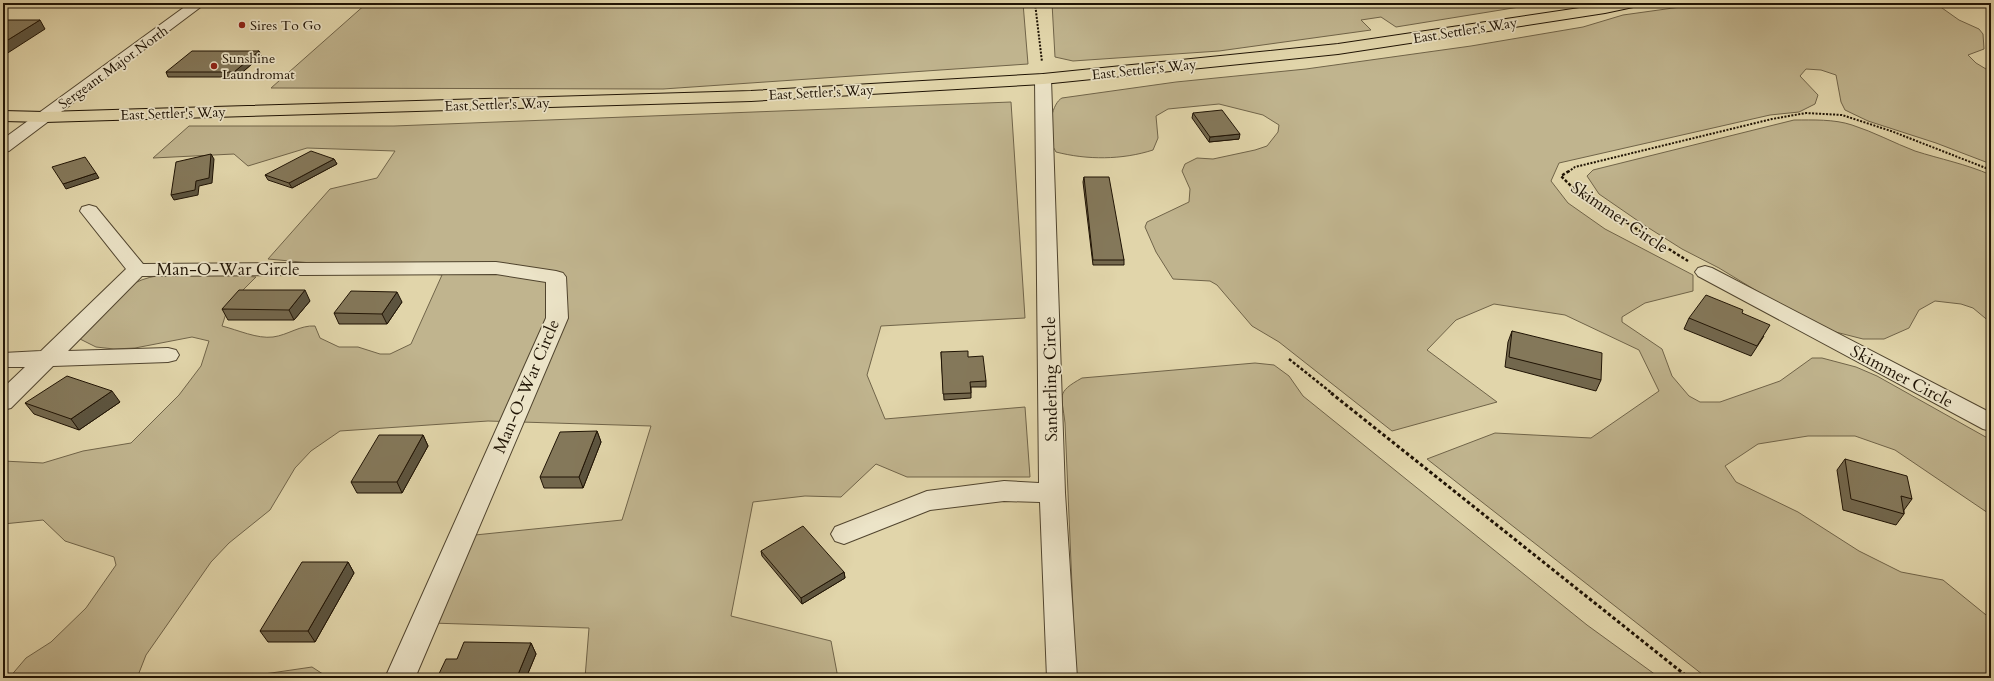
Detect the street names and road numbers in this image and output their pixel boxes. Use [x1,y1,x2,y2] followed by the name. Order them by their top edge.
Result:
[1412,13,1519,48] street label: East Settler's Way
[55,21,172,114] street label: Sergeant Major North
[1091,54,1198,84] street label: East Settler's Way
[768,80,875,105] street label: East Settler's Way
[444,93,551,116] street label: East Settler's Way
[120,102,227,125] street label: East Settler's Way
[1566,176,1673,259] street label: Skimmer Circle
[156,258,300,281] street label: Man-O-War Circle
[488,316,565,457] street label: Man-O-War Circle
[1038,316,1063,442] street label: Sanderling Circle
[1846,340,1957,413] street label: Skimmer Circle

